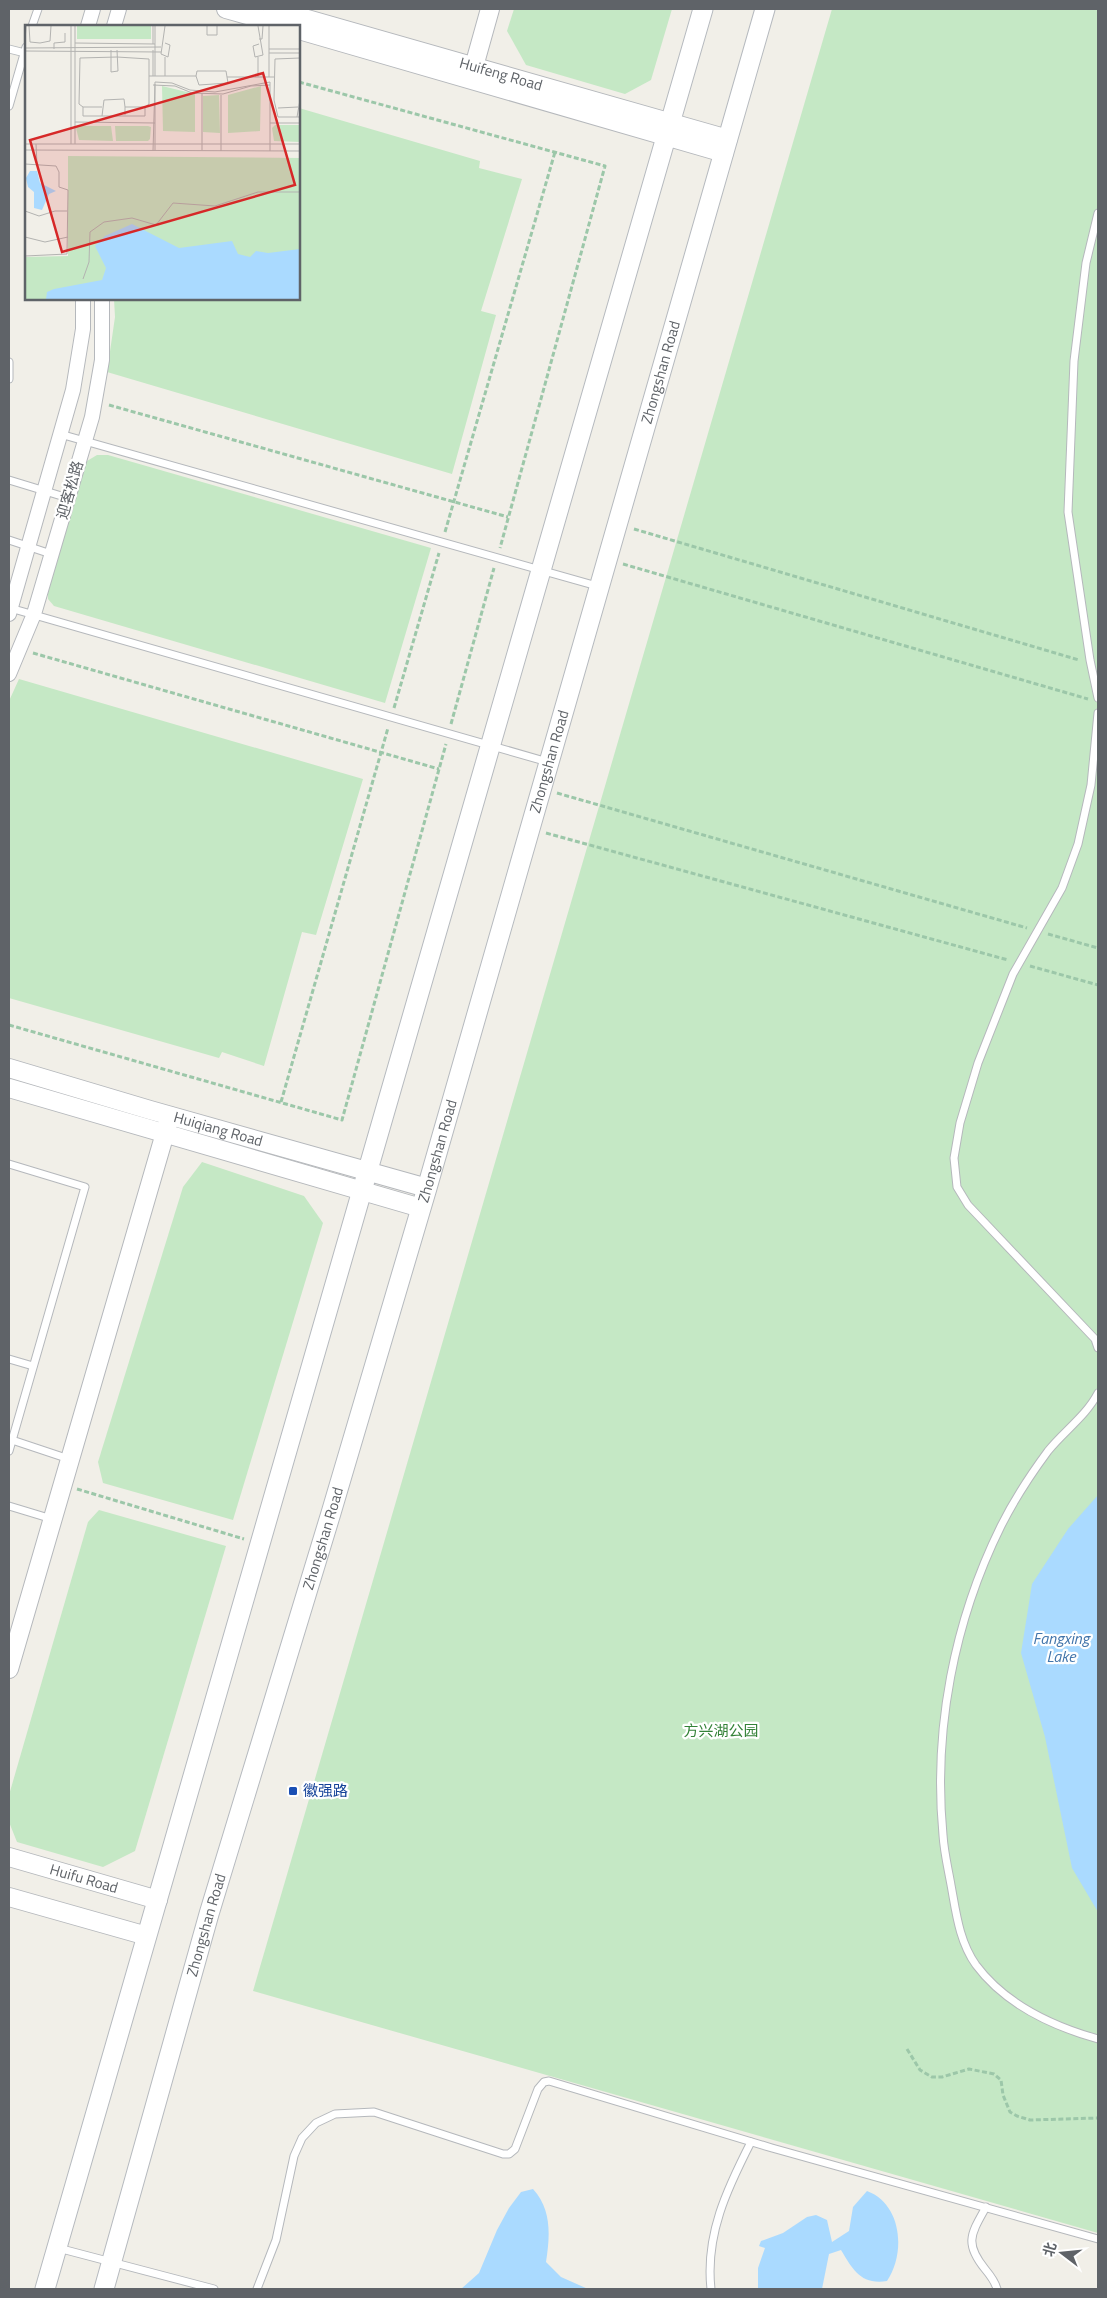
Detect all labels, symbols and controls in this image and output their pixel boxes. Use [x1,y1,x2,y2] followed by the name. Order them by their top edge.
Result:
[25,25,300,300] inset map
[457,51,545,97] street label: Huifeng Road
[635,318,686,426] street label: Zhongshan Road
[50,458,89,522] street label: 迎客松路
[523,707,574,816] street label: Zhongshan Road
[411,1097,463,1205] street label: Zhongshan Road
[171,1105,266,1152] street label: Huiqiang Road
[296,1484,349,1592] street label: Zhongshan Road
[1033,1626,1092,1668] water label: Fangxing Lake
[683,1719,759,1742] park label: 方兴湖公园
[303,1779,348,1802] place label: 徽强路
[287,1785,299,1797] marker: 徽强路
[47,1857,121,1899] street label: Huifu Road
[180,1871,232,1979] street label: Zhongshan Road
[1037,2228,1087,2278] north arrow
[1037,2240,1061,2259] text: 北

